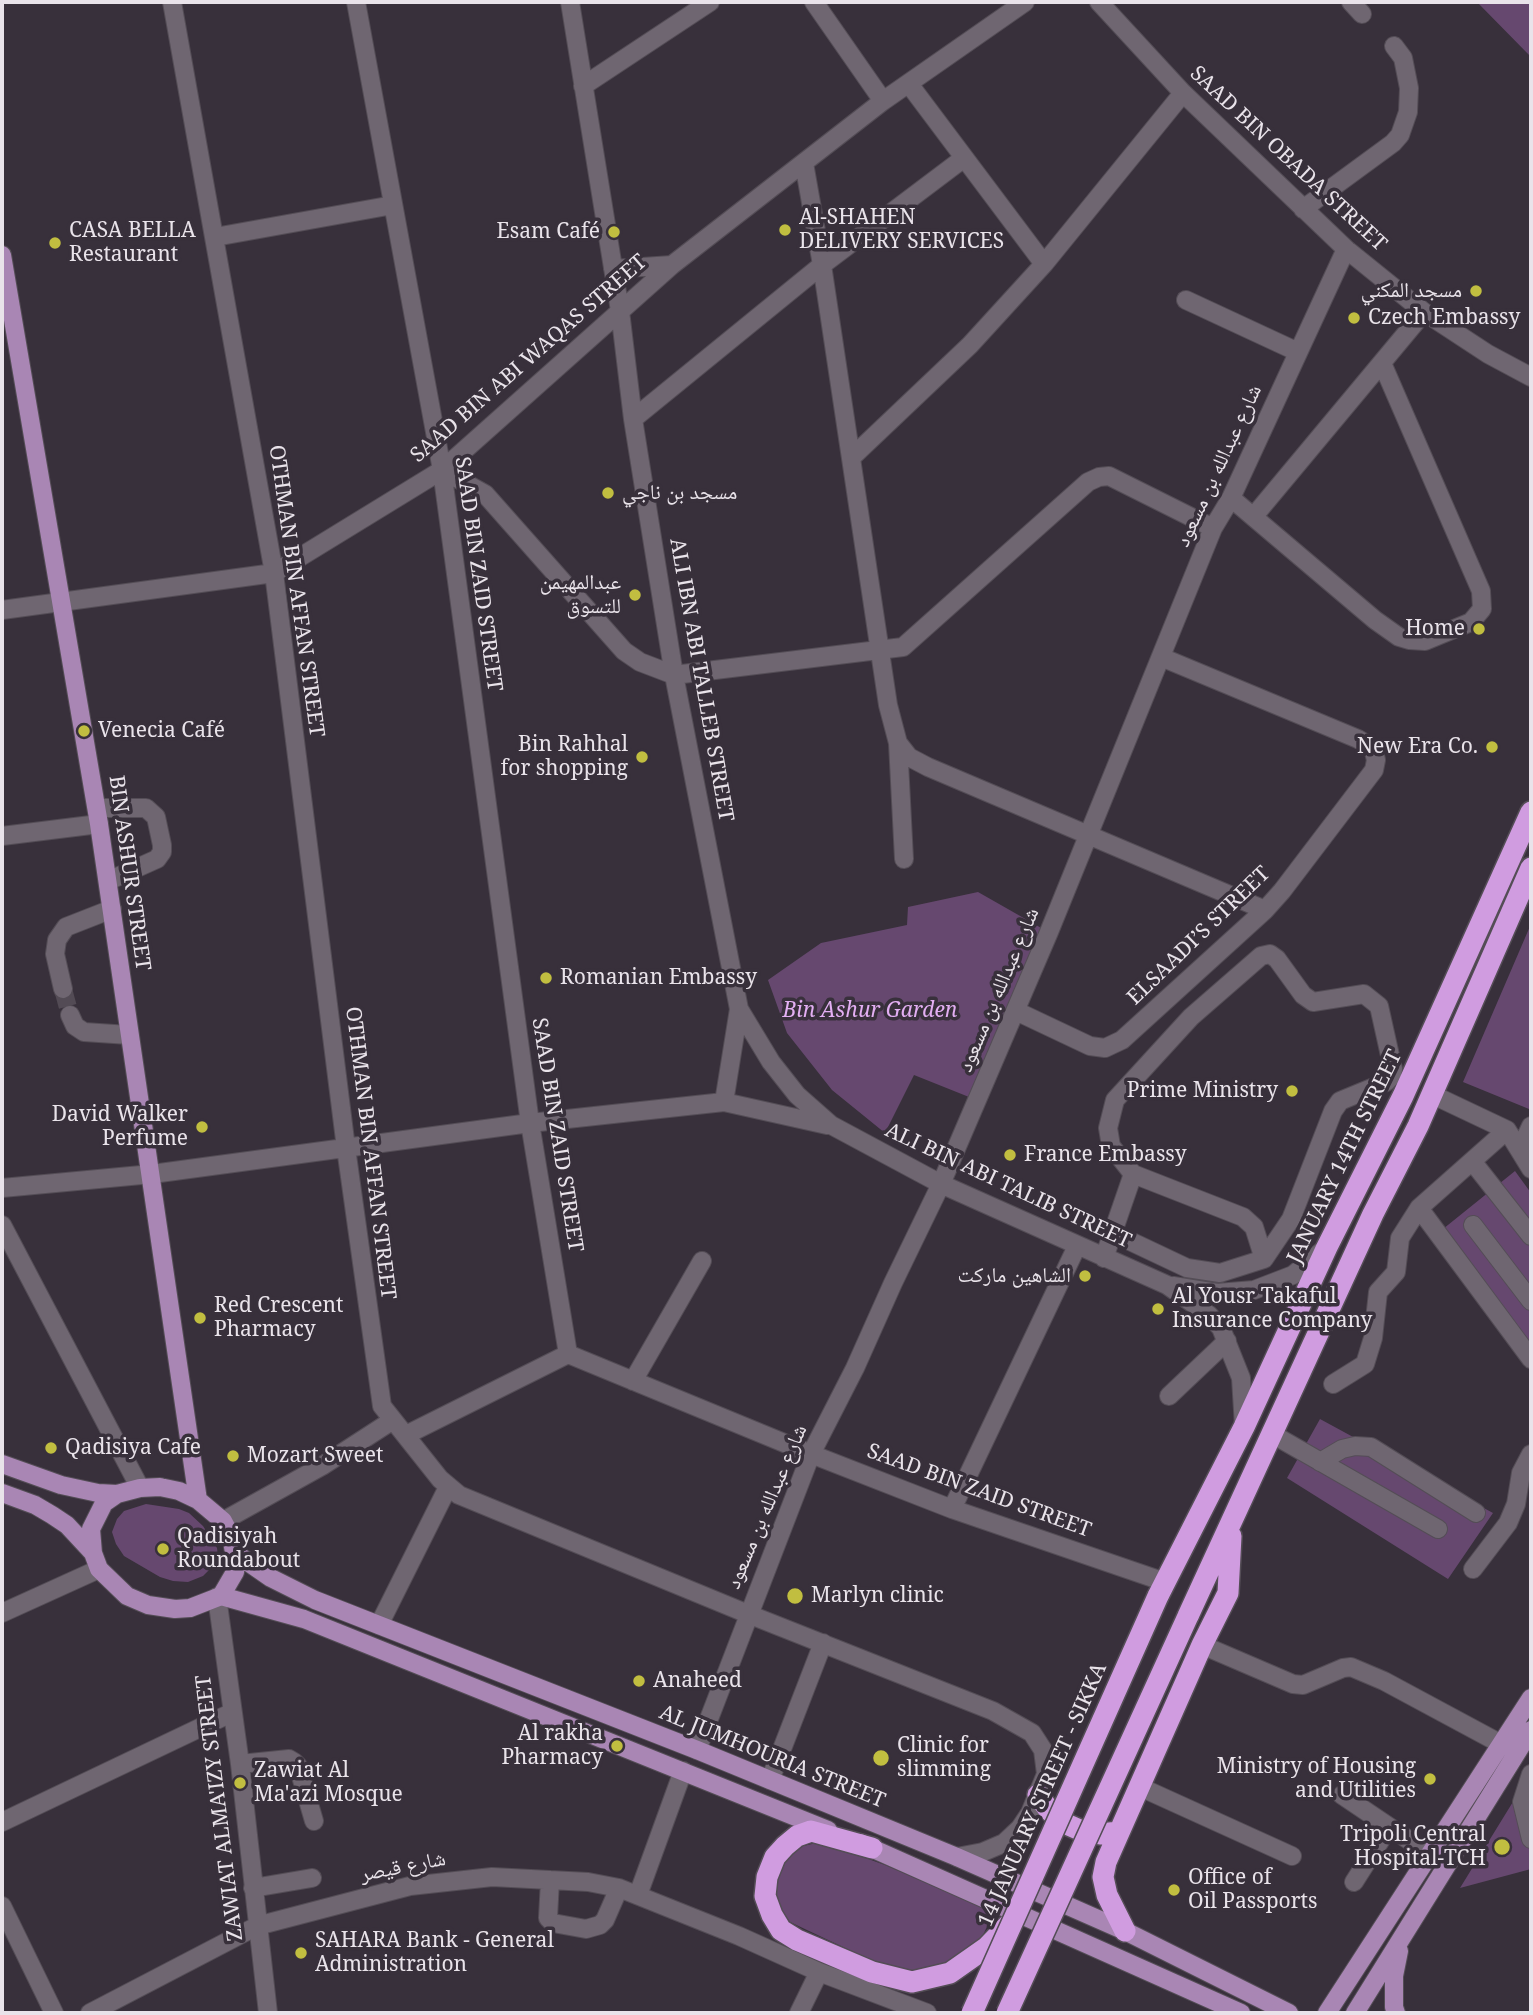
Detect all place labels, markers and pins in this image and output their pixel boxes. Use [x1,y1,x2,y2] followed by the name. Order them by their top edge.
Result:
[799,205,1004,255] place label: Al-SHAHEN DELIVERY SERVICES
[69,218,196,268] place label: CASA BELLA Restaurant
[497,219,600,245] place label: Esam Café
[777,222,793,238] marker: Al-SHAHEN DELIVERY SERVICES
[606,224,622,240] marker: Esam Café
[47,235,63,251] marker: CASA BELLA Restaurant
[1361,278,1462,304] place label: مسجد المكني
[1468,283,1484,299] marker: مسجد المكني
[1368,305,1520,331] place label: Czech Embassy
[1346,310,1362,326] marker: Czech Embassy
[622,480,737,506] place label: مسجد بن ناجي
[600,485,616,501] marker: مسجد بن ناجي
[540,570,621,620] place label: عبدالمهيمن للتسوق
[627,587,643,603] marker: عبدالمهيمن للتسوق
[1405,616,1465,642] place label: Home
[1471,621,1487,637] marker: Home
[98,718,225,744] place label: Venecia Café
[76,723,92,739] marker: Venecia Café
[501,732,628,782] place label: Bin Rahhal for shopping
[1357,734,1478,760] place label: New Era Co.
[1484,739,1500,755] marker: New Era Co.
[634,749,650,765] marker: Bin Rahhal for shopping
[560,965,757,991] place label: Romanian Embassy
[538,970,554,986] marker: Romanian Embassy
[1127,1078,1278,1104] place label: Prime Ministry
[1284,1083,1300,1099] marker: Prime Ministry
[52,1102,188,1152] place label: David Walker Perfume
[194,1119,210,1135] marker: David Walker Perfume
[1024,1142,1187,1168] place label: France Embassy
[1002,1147,1018,1163] marker: France Embassy
[957,1263,1071,1289] place label: الشاهين ماركت
[1077,1268,1093,1284] marker: الشاهين ماركت
[1172,1284,1372,1334] place label: Al Yousr Takaful Insurance Company
[214,1293,343,1343] place label: Red Crescent Pharmacy
[1150,1301,1166,1317] marker: Al Yousr Takaful Insurance Company
[192,1310,208,1326] marker: Red Crescent Pharmacy
[65,1435,201,1461] place label: Qadisiya Cafe
[43,1440,59,1456] marker: Qadisiya Cafe
[247,1443,383,1469] place label: Mozart Sweet
[225,1448,241,1464] marker: Mozart Sweet
[177,1524,300,1574] place label: Qadisiyah Roundabout
[155,1541,171,1557] marker: Qadisiyah Roundabout
[811,1583,944,1609] place label: Marlyn clinic
[785,1586,805,1606] marker: Marlyn clinic
[653,1668,742,1694] place label: Anaheed
[631,1673,647,1689] marker: Anaheed
[501,1721,603,1771] place label: Al rakha Pharmacy
[897,1733,991,1783] place label: Clinic for slimming
[609,1738,625,1754] marker: Al rakha Pharmacy
[871,1748,891,1768] marker: Clinic for slimming
[1217,1754,1416,1804] place label: Ministry of Housing and Utilities
[254,1758,403,1808] place label: Zawiat Al Ma'azi Mosque
[1422,1771,1438,1787] marker: Ministry of Housing and Utilities
[232,1775,248,1791] marker: Zawiat Al Ma'azi Mosque
[1340,1822,1486,1872] place label: Tripoli Central Hospital-TCH
[1492,1837,1512,1857] marker: Tripoli Central Hospital-TCH
[1188,1865,1317,1915] place label: Office of Oil Passports
[1166,1882,1182,1898] marker: Office of Oil Passports
[315,1928,554,1978] place label: SAHARA Bank - General Administration
[293,1945,309,1961] marker: SAHARA Bank - General Administration

